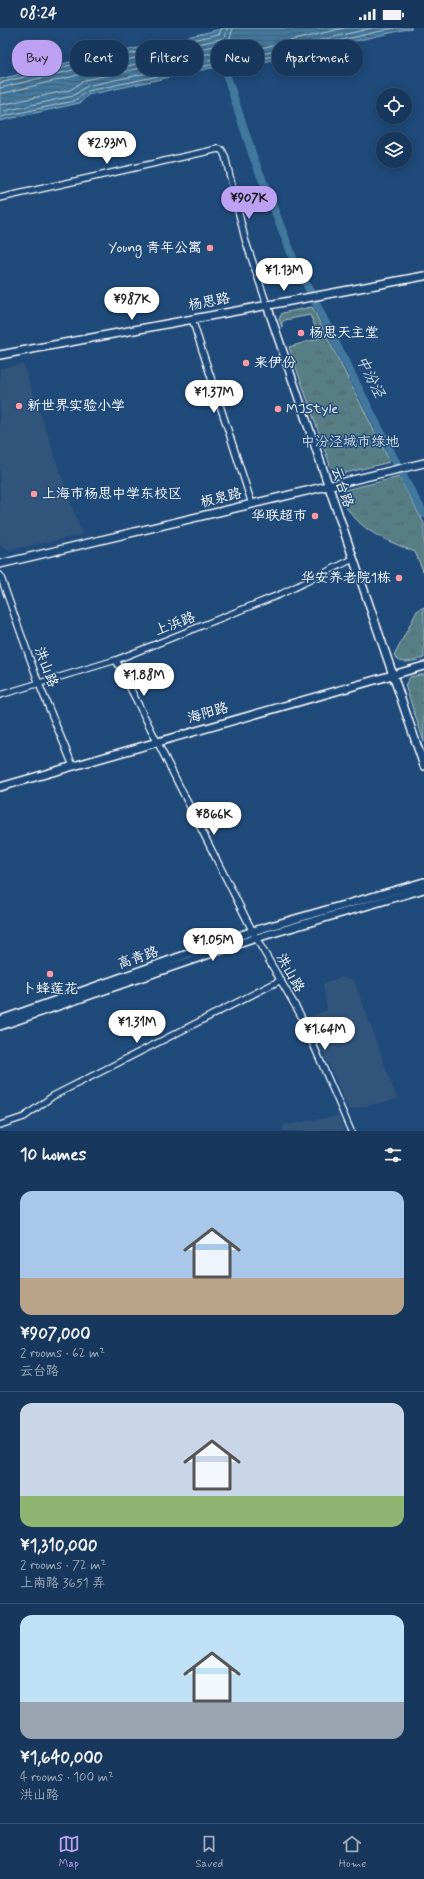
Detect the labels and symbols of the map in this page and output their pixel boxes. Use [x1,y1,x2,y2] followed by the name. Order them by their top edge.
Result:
[74,131,140,165] pin: ¥2.93M
[221,186,277,220] pin: ¥907K
[108,239,202,258] place label: Young 青年公寓
[205,243,215,253] marker: Young 青年公寓
[251,258,317,292] pin: ¥1.13M
[104,287,160,321] pin: ¥987K
[187,289,231,315] street label: 杨思路
[309,324,379,342] place label: 杨思天主堂
[296,328,306,338] marker: 杨思天主堂
[351,352,390,402] water label: 中汾泾
[254,354,296,372] place label: 来伊份
[241,358,251,368] marker: 来伊份
[181,380,247,414] pin: ¥1.37M
[27,397,125,415] place label: 新世界实验小学
[286,400,338,418] place label: MJStyle
[14,401,24,411] marker: 新世界实验小学
[273,404,283,414] marker: MJStyle
[301,433,399,451] park label: 中汾泾城市绿地
[327,464,357,510] street label: 云台路
[198,484,244,512] street label: 板泉路
[42,485,182,503] place label: 上海市杨思中学东校区
[29,489,39,499] marker: 上海市杨思中学东校区
[251,507,307,525] place label: 华联超市
[310,511,320,521] marker: 华联超市
[301,569,391,587] place label: 华安养老院1栋
[394,573,404,583] marker: 华安养老院1栋
[152,608,198,640] street label: 上浜路
[30,644,62,690] street label: 洪山路
[111,663,177,697] pin: ¥1.88M
[185,699,231,727] street label: 海阳路
[186,802,242,836] pin: ¥866K
[180,928,246,962] pin: ¥1.05M
[115,943,161,973] street label: 高青路
[272,950,308,996] street label: 洪山路
[45,969,55,979] marker: 卜蜂莲花
[22,980,78,998] place label: 卜蜂莲花
[104,1010,170,1044] pin: ¥1.31M
[292,1017,358,1051] pin: ¥1.64M

